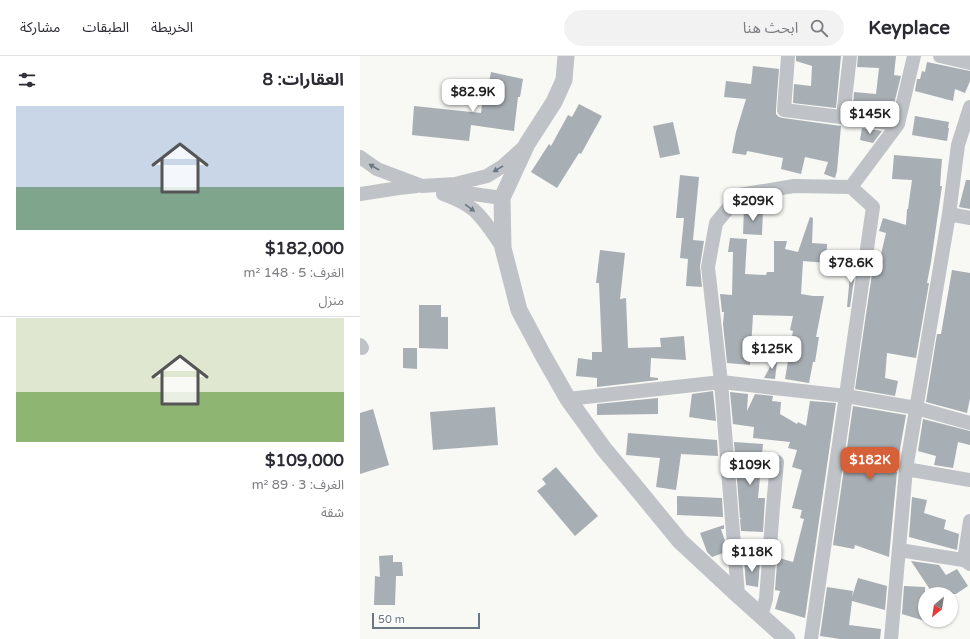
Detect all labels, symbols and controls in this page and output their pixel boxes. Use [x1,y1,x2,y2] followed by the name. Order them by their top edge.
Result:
[564,10,844,46] search box
[808,17,830,39] icon: search
[868,17,950,39] text: Keyplace
[20,19,60,36] text: مشاركة
[82,19,129,36] text: الطبقات
[151,19,193,36] text: الخريطة
[743,19,798,37] text: ابحث هنا
[16,69,38,91] icon: filters
[262,69,344,90] text: العقارات: 8
[440,79,506,113] pin: $82.9K
[451,84,495,100] text: $82.9K
[842,101,898,135] pin: $145K
[849,106,891,122] text: $145K
[144,132,216,204] icon: home
[368,164,380,171] one-way arrow
[492,166,504,173] one-way arrow
[725,188,781,222] pin: $209K
[732,193,774,209] text: $209K
[464,204,475,212] one-way arrow
[265,238,344,259] text: $182,000
[818,250,884,284] pin: $78.6K
[829,255,873,271] text: $78.6K
[244,265,344,281] text: الغرف: 5 · 148 m²
[319,293,344,309] text: منزل
[744,336,800,370] pin: $125K
[751,341,793,357] text: $125K
[144,344,216,416] icon: home
[842,447,898,481] pin: $182K
[265,450,344,471] text: $109,000
[722,452,778,486] pin: $109K
[849,452,891,468] text: $182K
[729,457,771,473] text: $109K
[252,477,344,493] text: الغرف: 3 · 89 m²
[321,505,344,521] text: شقة
[724,539,780,573] pin: $118K
[731,544,773,560] text: $118K
[918,587,958,627] north arrow
[918,587,958,627] map controls
[372,611,480,630] scale bar
[378,613,405,626] text: 50 m

